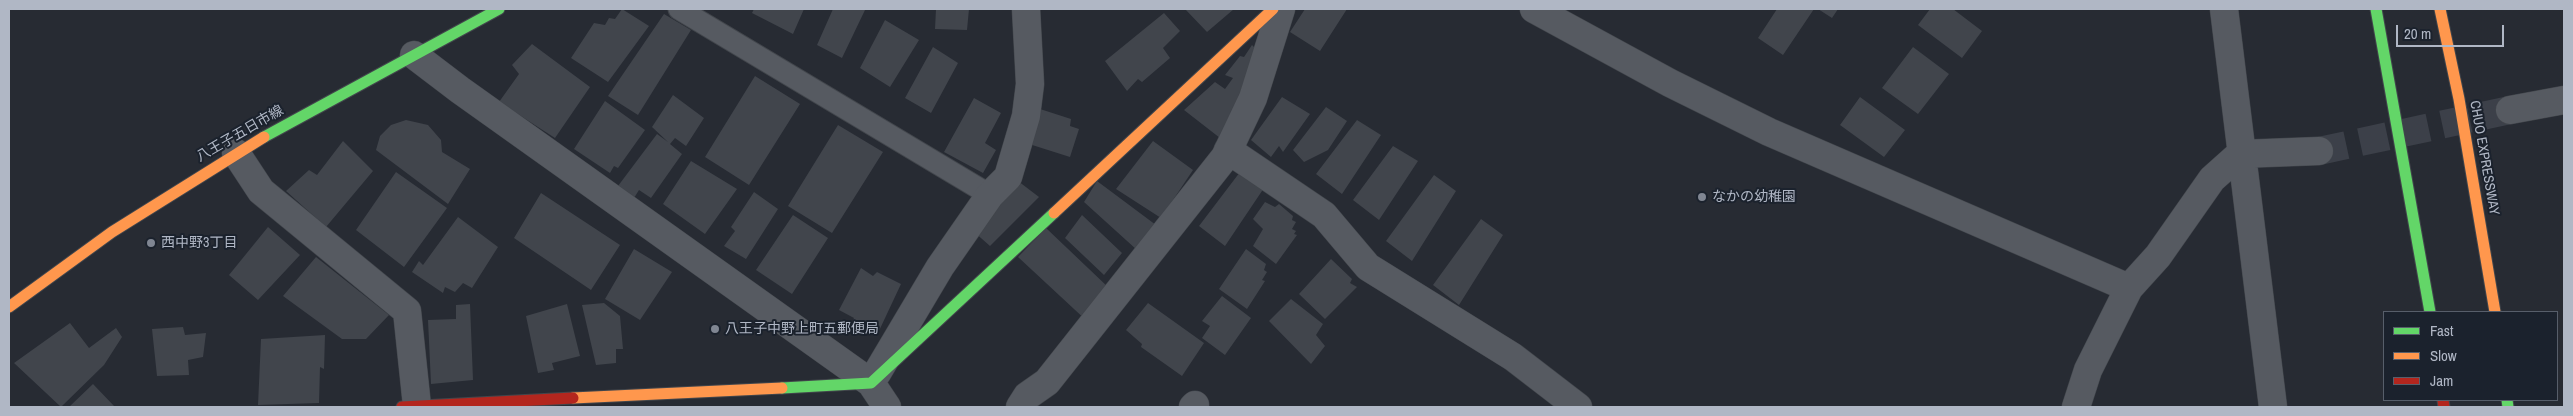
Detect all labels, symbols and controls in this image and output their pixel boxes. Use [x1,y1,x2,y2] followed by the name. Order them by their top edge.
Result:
[2398,15,2506,47] scale bar
[2404,23,2431,44] text: 20 m
[2466,99,2502,217] street label: CHUO EXPRESSWAY
[193,102,287,166] street label: 八王子五日市線
[1712,189,1796,205] place label: なかの幼稚園
[1696,191,1708,203] marker: なかの幼稚園
[161,235,237,251] place label: 西中野3丁目
[145,237,157,249] marker: 西中野3丁目
[2383,311,2558,401] legend
[2430,320,2453,341] text: Fast
[725,321,879,337] place label: 八王子中野上町五郵便局
[709,323,721,335] marker: 八王子中野上町五郵便局
[2430,345,2457,366] text: Slow
[2430,370,2453,391] text: Jam

